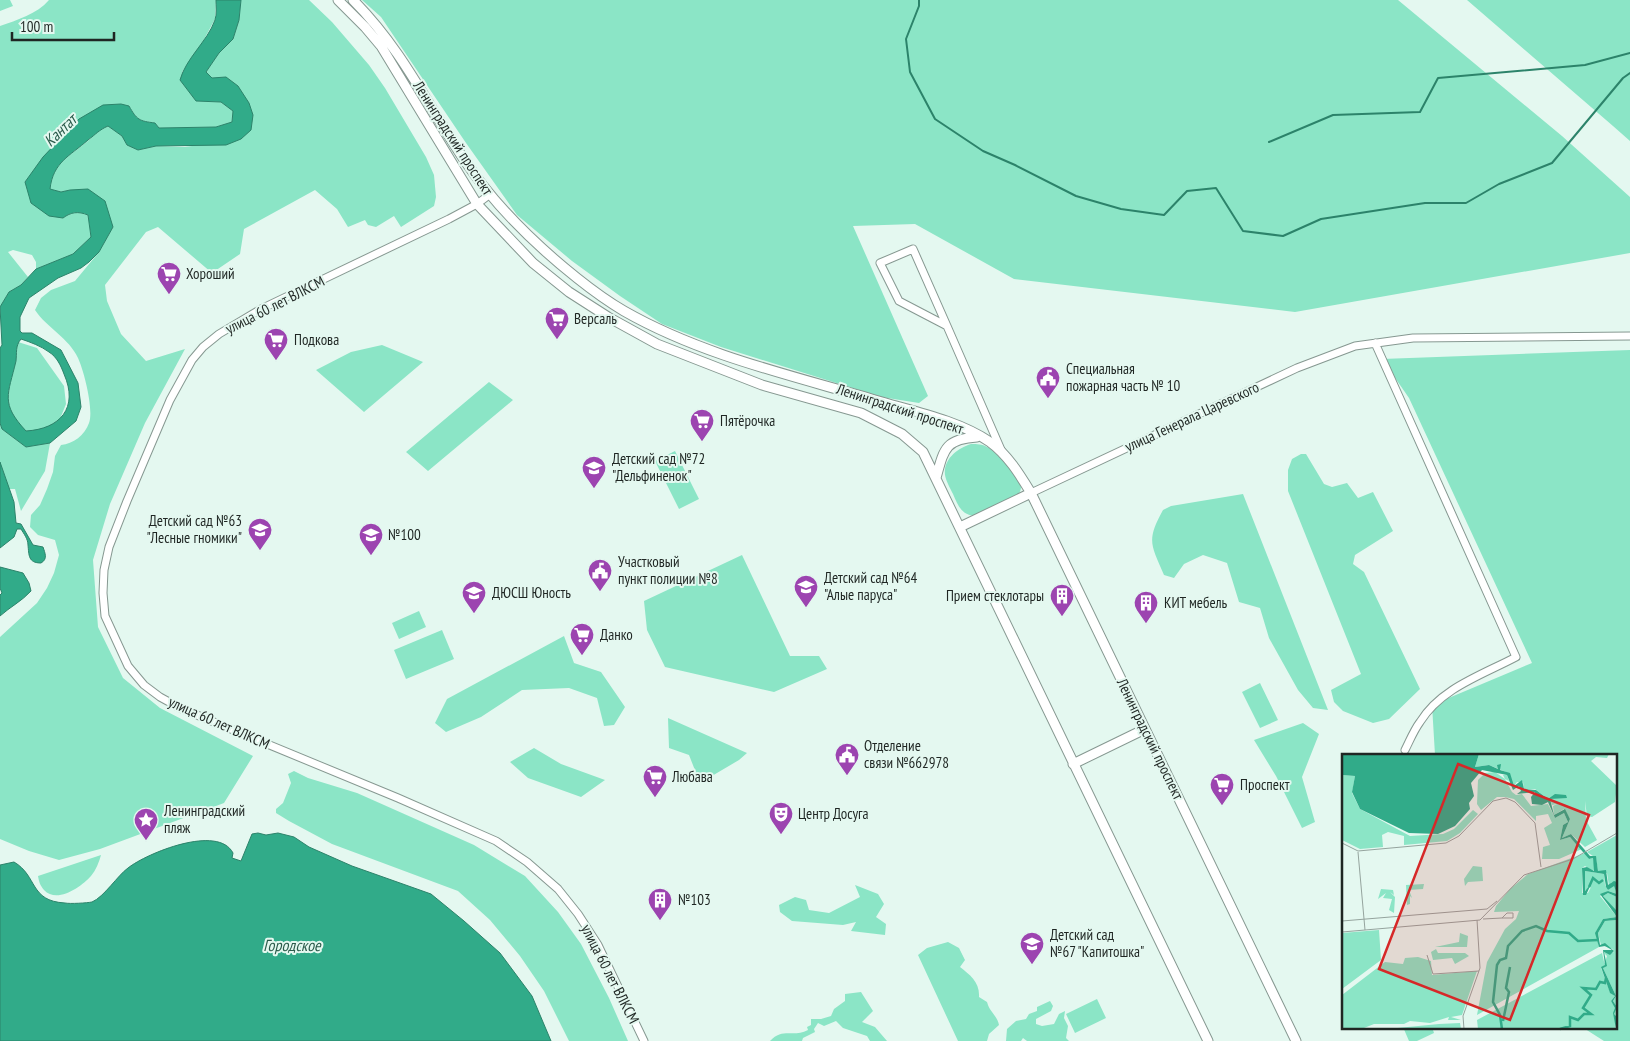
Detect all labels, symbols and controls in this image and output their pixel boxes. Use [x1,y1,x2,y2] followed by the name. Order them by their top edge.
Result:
[12,10,115,42] scale bar
[20,17,53,36] text: 100 m
[409,76,498,199] street label: Ленинградский проспект
[39,108,83,150] water label: Кантат
[156,261,182,295] supermarket icon: Хороший
[186,264,235,283] place label: Хороший
[222,271,328,338] street label: улица 60 лет ВЛКСМ
[544,306,570,340] supermarket icon: Версаль
[574,309,617,328] place label: Версаль
[263,327,289,361] supermarket icon: Подкова
[294,330,339,349] place label: Подкова
[1066,359,1181,395] place label: Специальная пожарная часть № 10
[1035,365,1061,399] public building icon: Специальная пожарная часть № 10
[1122,377,1262,456] street label: улица Генерала Царевского
[833,379,966,438] street label: Ленинградский проспект
[689,408,715,442] supermarket icon: Пятёрочка
[720,411,775,430] place label: Пятёрочка
[612,449,705,485] place label: Детский сад №72 "Дельфиненок"
[581,455,607,489] school or university icon: Детский сад №72 "Дельфиненок"
[146,511,242,547] place label: Детский сад №63 "Лесные гномики"
[247,517,273,551] school or university icon: Детский сад №63 "Лесные гномики"
[358,522,384,556] school or university icon: №100
[388,525,421,544] place label: №100
[618,552,718,588] place label: Участковый пункт полиции №8
[587,558,613,592] public building icon: Участковый пункт полиции №8
[824,568,917,604] place label: Детский сад №64 "Алые паруса"
[793,574,819,608] school or university icon: Детский сад №64 "Алые паруса"
[461,580,487,614] school or university icon: ДЮСШ Юность
[492,583,571,602] place label: ДЮСШ Юность
[1049,583,1075,617] building icon: Прием стеклотары
[946,586,1044,605] place label: Прием стеклотары
[1133,590,1159,624] building icon: КИТ мебель
[1164,593,1228,612] place label: КИТ мебель
[569,622,595,656] supermarket icon: Данко
[600,625,633,644] place label: Данко
[1112,674,1188,803] street label: Ленинградский проспект
[166,692,273,753] street label: улица 60 лет ВЛКСМ
[864,736,949,772] place label: Отделение связи №662978
[834,742,860,776] public building icon: Отделение связи №662978
[1342,754,1618,1028] inset map
[642,764,668,798] supermarket icon: Любава
[671,767,713,786] place label: Любава
[1209,772,1235,806] supermarket icon: Проспект
[1240,775,1290,794] place label: Проспект
[163,801,245,837] place label: Ленинградский пляж
[768,801,794,835] theatre icon: Центр Досуга
[798,804,869,823] place label: Центр Досуга
[133,807,159,841] place icon: Ленинградский пляж
[647,887,673,921] building icon: №103
[678,890,711,909] place label: №103
[577,921,644,1027] street label: улица 60 лет ВЛКСМ
[1050,925,1144,961] place label: Детский сад №67 "Капитошка"
[1019,931,1045,965] school or university icon: Детский сад №67 "Капитошка"
[263,935,322,955] water label: Городское

